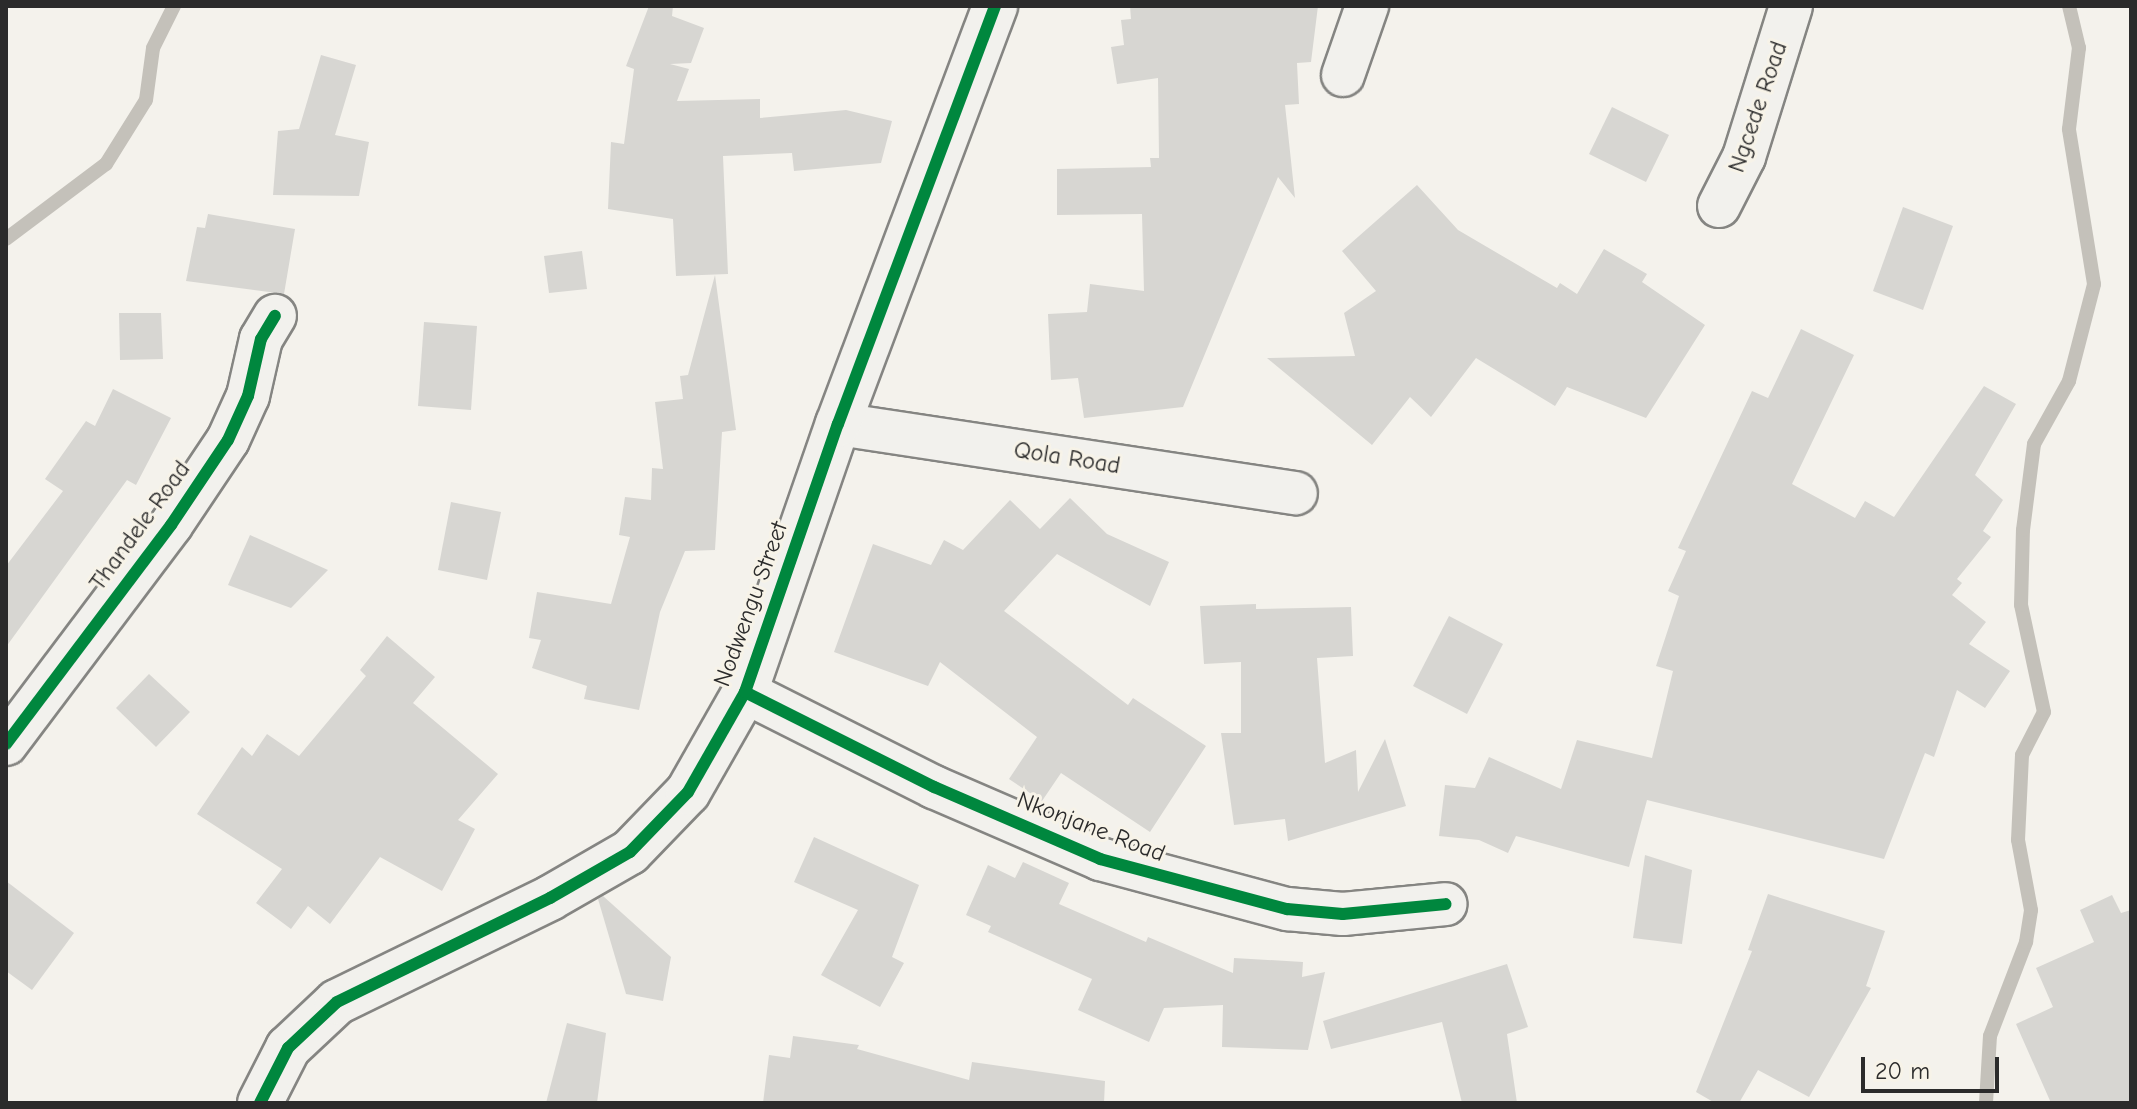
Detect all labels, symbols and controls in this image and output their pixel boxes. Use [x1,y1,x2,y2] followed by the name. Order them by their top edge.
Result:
[1722,38,1794,176] street label: Ngcede Road
[1012,435,1122,481] street label: Qola Road
[83,456,197,596] street label: Thandele Road
[708,518,794,690] street label: Nodwengu Street
[1013,786,1169,868] street label: Nkonjane Road
[1865,1041,2003,1091] scale bar
[1875,1057,1930,1085] text: 20 m

